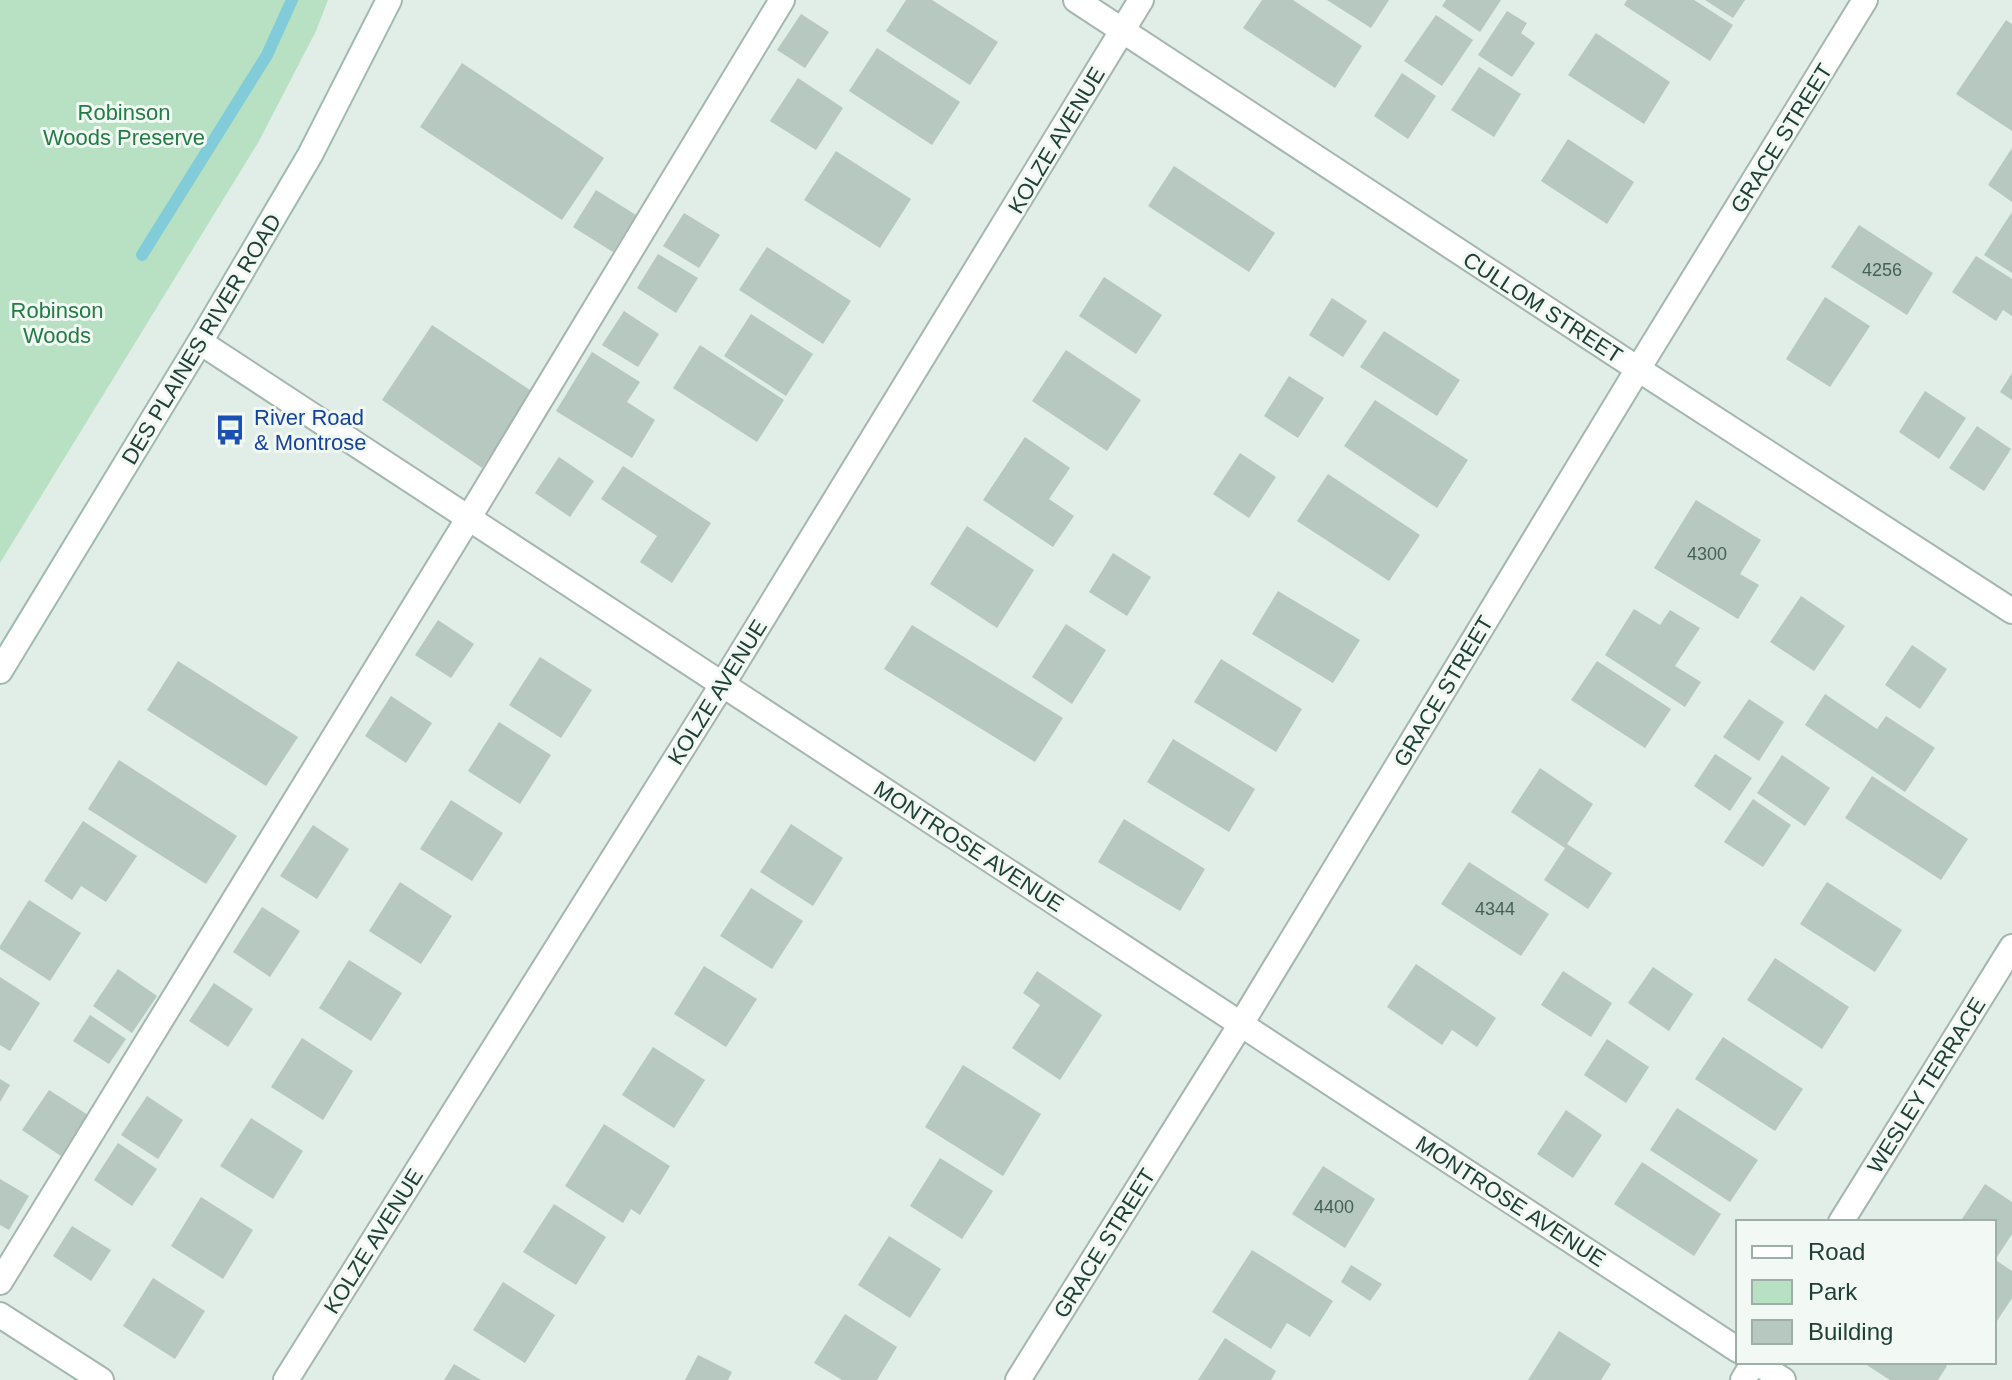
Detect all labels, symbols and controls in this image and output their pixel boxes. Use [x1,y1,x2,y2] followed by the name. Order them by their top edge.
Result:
[1725,59,1837,217] street label: GRACE STREET
[1003,63,1110,218] street label: KOLZE AVENUE
[43,100,205,150] park label: Robinson Woods Preserve
[117,210,286,469] street label: DES PLAINES RIVER ROAD
[1459,247,1627,368] street label: CULLOM STREET
[1862,260,1902,280] house number: 4256
[11,298,103,348] park label: Robinson Woods
[254,405,367,455] place label: River Road & Montrose
[213,413,247,447] bus stop icon: River Road & Montrose
[1687,544,1727,564] house number: 4300
[1389,611,1498,771] street label: GRACE STREET
[663,615,772,769] street label: KOLZE AVENUE
[869,776,1068,917] street label: MONTROSE AVENUE
[1475,899,1515,919] house number: 4344
[1862,993,1991,1178] street label: WESLEY TERRACE
[1411,1131,1610,1272] street label: MONTROSE AVENUE
[319,1164,428,1318] street label: KOLZE AVENUE
[1048,1164,1160,1322] street label: GRACE STREET
[1314,1197,1354,1217] house number: 4400
[1736,1220,1996,1364] legend
[1808,1238,1865,1265] text: Road
[1808,1278,1858,1305] text: Park
[1808,1318,1893,1345] text: Building

